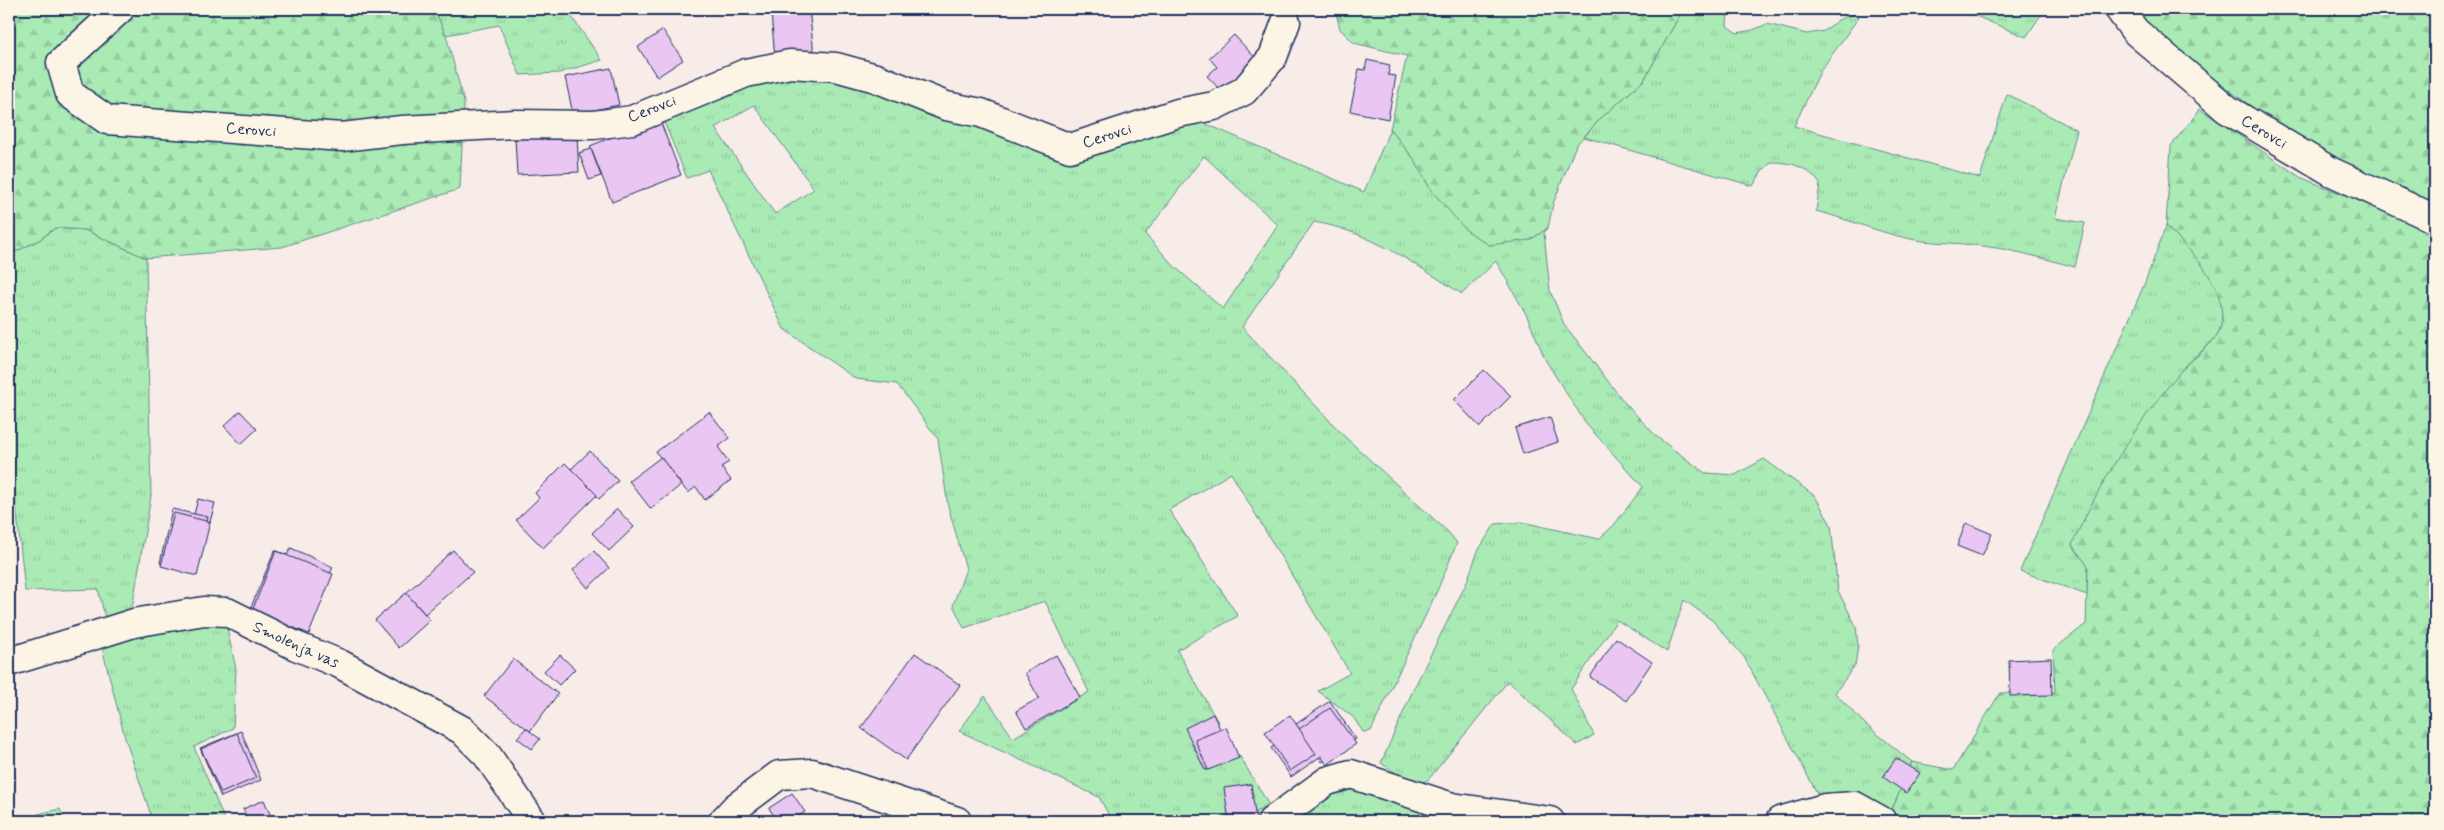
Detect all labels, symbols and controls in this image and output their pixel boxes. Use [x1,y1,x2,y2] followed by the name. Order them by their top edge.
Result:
[625,90,680,128] street label: Cerovci
[2237,110,2291,154] street label: Cerovci
[225,118,277,142] street label: Cerovci
[1080,118,1135,154] street label: Cerovci
[250,617,342,673] street label: Smolenja vas

